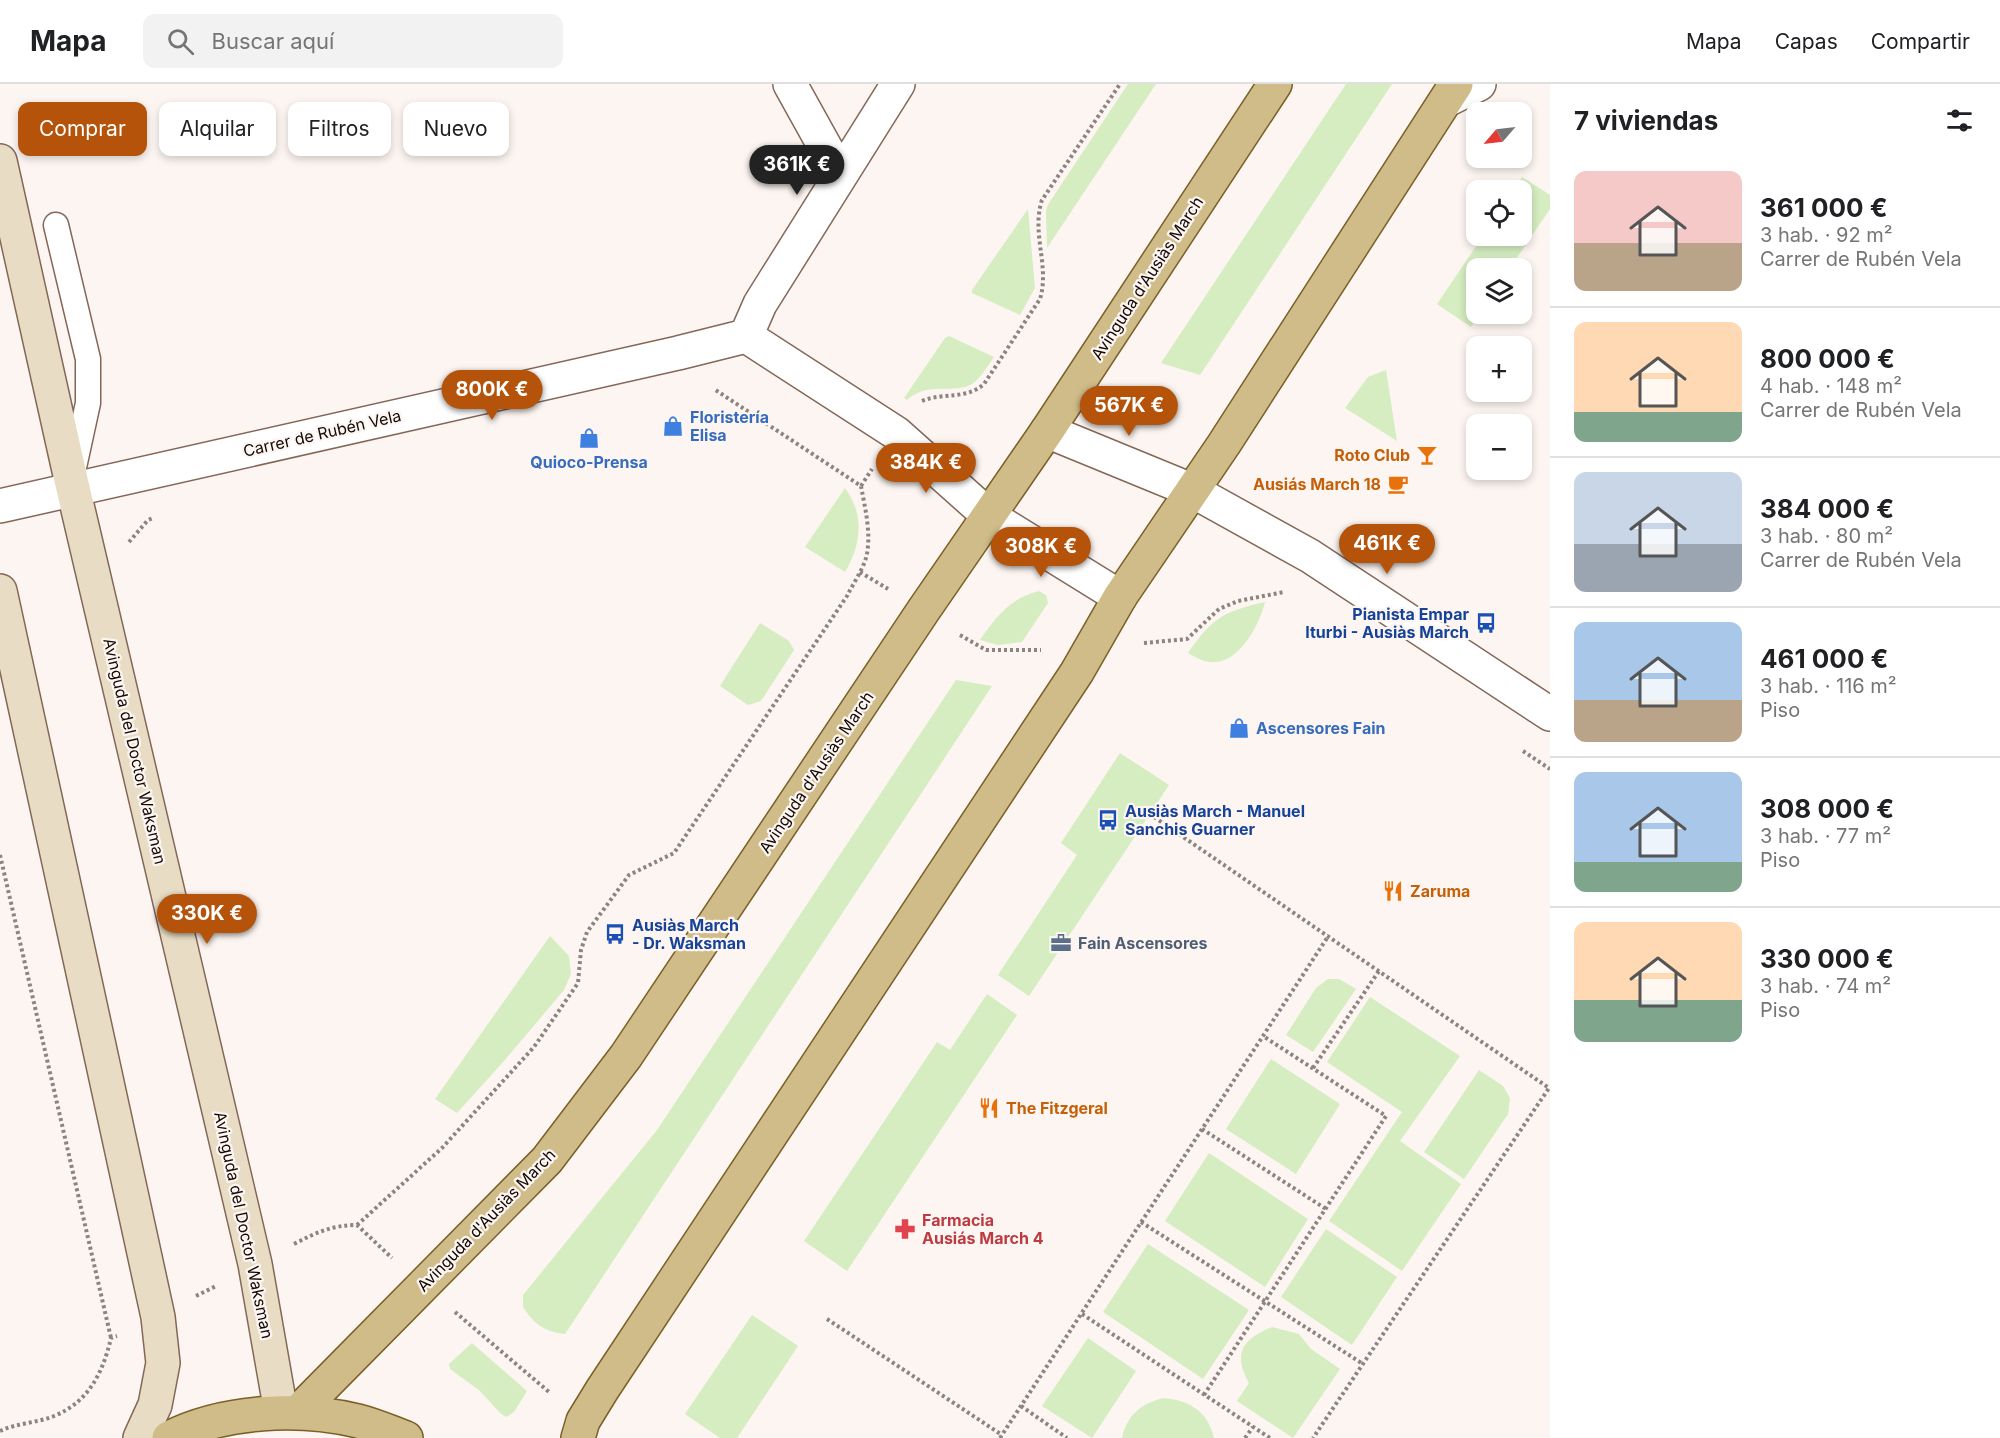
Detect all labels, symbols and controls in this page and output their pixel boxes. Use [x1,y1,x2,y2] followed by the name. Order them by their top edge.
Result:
[143,14,563,68] search box
[30,24,107,58] text: Mapa
[164,25,197,58] icon: search
[212,28,334,54] text: Buscar aquí
[1686,29,1742,54] text: Mapa
[1775,29,1838,54] text: Capas
[1871,29,1970,54] text: Compartir
[18,102,147,156] chip: Comprar
[159,102,276,156] chip: Alquilar
[288,102,391,156] chip: Filtros
[403,102,509,156] chip: Nuevo
[1466,102,1532,168] north arrow
[1466,102,1532,480] map controls
[1943,104,1976,137] icon: filters
[1574,105,1718,136] text: 7 viviendas
[748,145,846,196] pin: 361K €
[763,152,831,176] text: 361K €
[1466,180,1532,246] button: locate
[1760,192,1888,223] text: 361 000 €
[1087,193,1207,363] street label: Avinguda d'Ausiàs March
[1622,195,1694,267] icon: home
[1760,223,1893,247] text: 3 hab. · 92 m²
[1760,247,1962,271] text: Carrer de Rubén Vela
[1466,258,1532,324] button: layers
[1466,336,1532,402] button: +
[1760,343,1895,374] text: 800 000 €
[1622,346,1694,418] icon: home
[443,370,541,421] pin: 800K €
[1760,374,1902,398] text: 4 hab. · 148 m²
[456,377,528,401] text: 800K €
[1080,386,1178,437] pin: 567K €
[1094,393,1164,417] text: 567K €
[1760,398,1962,422] text: Carrer de Rubén Vela
[241,405,403,461] street label: Carrer de Rubén Vela
[690,407,769,445] place label: Floristería Elisa
[661,414,685,438] shop icon: Floristería Elisa
[1466,414,1532,480] button: −
[577,426,601,450] shop icon: Quioco-Prensa
[877,443,975,494] pin: 384K €
[1415,443,1439,467] bar icon: Roto Club
[1334,445,1410,465] place label: Roto Club
[890,450,962,474] text: 384K €
[530,452,648,472] place label: Quioco-Prensa
[1386,472,1410,496] cafe icon: Ausiás March 18
[1253,474,1381,494] place label: Ausiás March 18
[1760,493,1894,524] text: 384 000 €
[1622,496,1694,568] icon: home
[1338,524,1436,575] pin: 461K €
[1760,524,1893,548] text: 3 hab. · 80 m²
[992,527,1090,578] pin: 308K €
[1353,531,1421,555] text: 461K €
[1005,534,1077,558] text: 308K €
[1760,548,1962,572] text: Carrer de Rubén Vela
[1305,604,1469,642] place label: Pianista Empar Iturbi - Ausiàs March
[1474,611,1498,635] bus stop icon: Pianista Empar Iturbi - Ausiàs March
[99,636,171,866] street label: Avinguda del Doctor Waksman
[1760,643,1888,674] text: 461 000 €
[1622,646,1694,718] icon: home
[1760,674,1897,698] text: 3 hab. · 116 m²
[754,687,878,857] street label: Avinguda d'Ausiàs March
[1760,698,1800,722] text: Piso
[1227,716,1251,740] shop icon: Ascensores Fain
[1256,718,1386,738] place label: Ascensores Fain
[1760,793,1894,824] text: 308 000 €
[1622,796,1694,868] icon: home
[1125,801,1305,839] place label: Ausiàs March - Manuel Sanchis Guarner
[1096,808,1120,832] bus stop icon: Ausiàs March - Manuel Sanchis Guarner
[1760,824,1891,848] text: 3 hab. · 77 m²
[1760,848,1800,872] text: Piso
[1381,879,1405,903] restaurant icon: Zaruma
[1410,881,1470,901] place label: Zaruma
[158,894,256,945] pin: 330K €
[171,901,243,925] text: 330K €
[632,915,746,953] place label: Ausiàs March - Dr. Waksman
[603,922,627,946] bus stop icon: Ausiàs March - Dr. Waksman
[1049,931,1073,955] office icon: Fain Ascensores
[1078,933,1208,953] place label: Fain Ascensores
[1760,943,1894,974] text: 330 000 €
[1622,946,1694,1018] icon: home
[1760,974,1891,998] text: 3 hab. · 74 m²
[1760,998,1800,1022] text: Piso
[977,1096,1001,1120] restaurant icon: The Fitzgeral
[1006,1098,1108,1118] place label: The Fitzgeral
[210,1110,278,1340] street label: Avinguda del Doctor Waksman
[413,1144,559,1296] street label: Avinguda d'Ausiàs March
[922,1210,1044,1248] place label: Farmacia Ausiás March 4
[893,1217,917,1241] pharmacy icon: Farmacia Ausiás March 4

